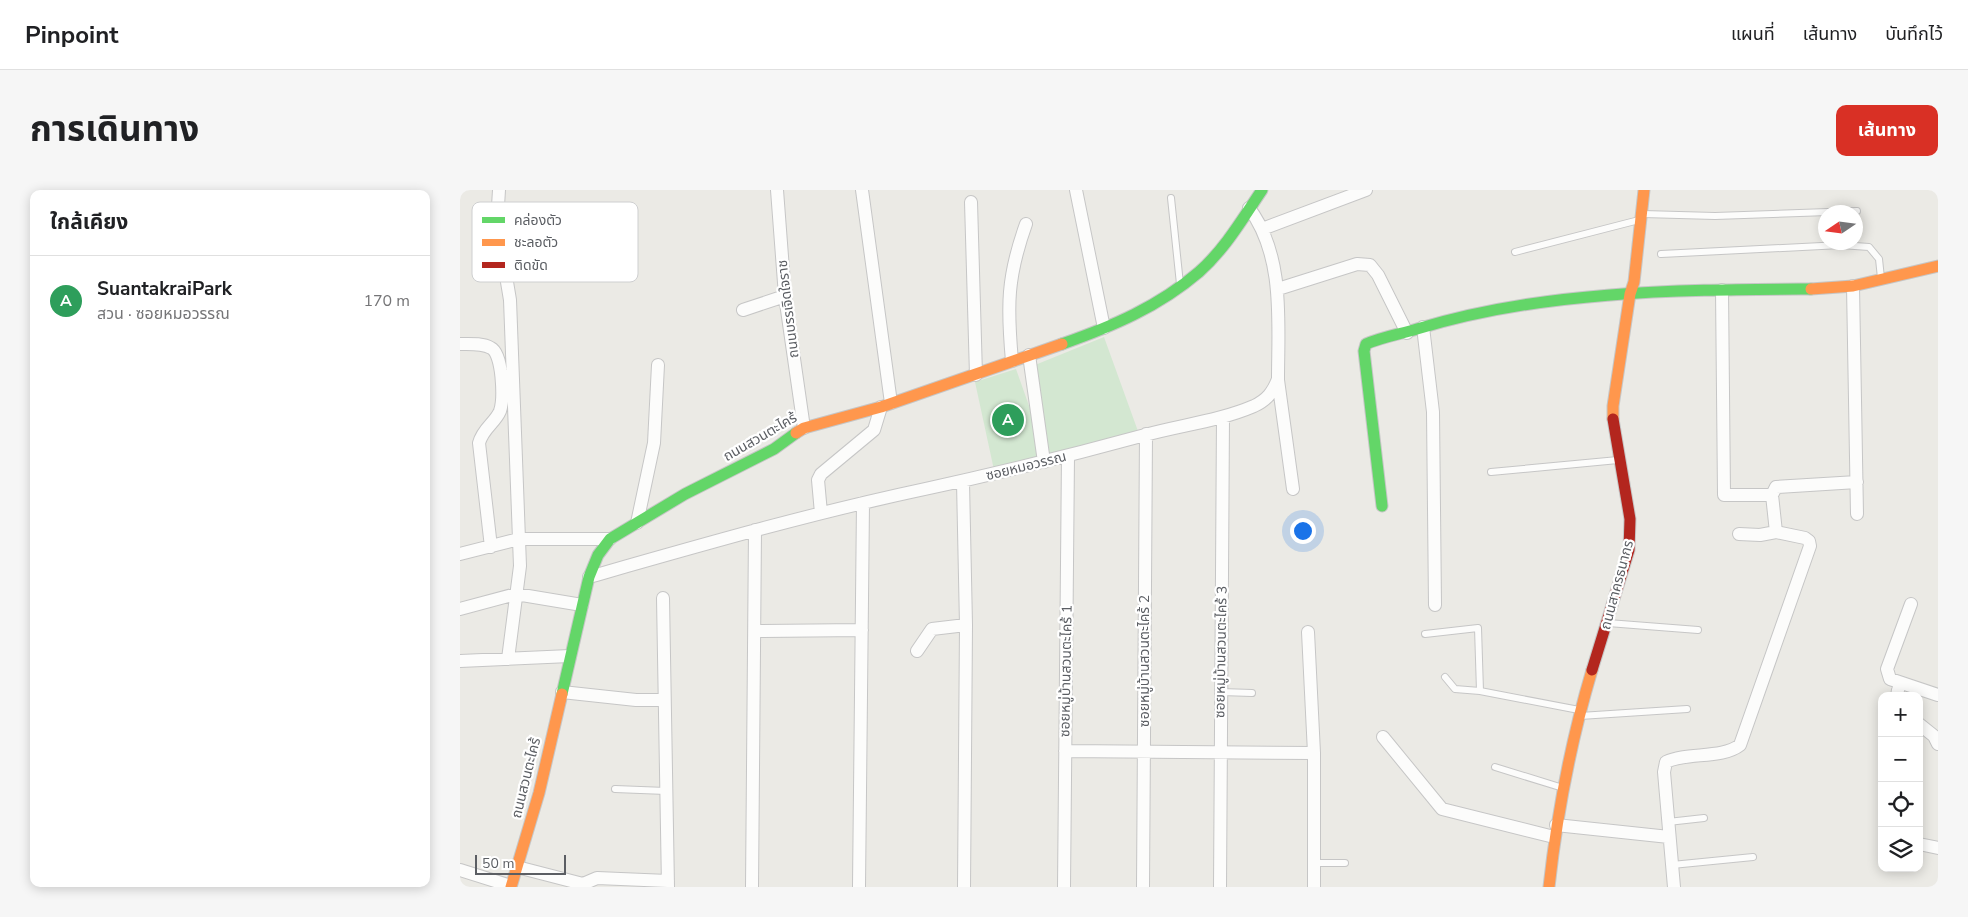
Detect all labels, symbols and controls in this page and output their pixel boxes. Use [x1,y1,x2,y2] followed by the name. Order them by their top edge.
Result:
[25,19,118,51] text: Pinpoint
[1731,22,1775,46] text: แผนที่
[1803,22,1857,46] text: เส้นทาง
[1885,22,1943,46] text: บันทึกไว้
[1836,105,1938,156] button: เส้นทาง
[30,106,199,153] text: การเดินทาง
[472,202,638,282] legend
[1818,205,1863,250] north arrow
[50,208,128,236] text: ใกล้เคียง
[514,211,562,230] text: คล่องตัว
[514,233,558,252] text: ชะลอตัว
[514,256,548,275] text: ติดขัด
[773,259,803,359] street label: ถนนบรรเจิดใจราช
[97,276,232,302] text: SuantakraiPark
[60,290,72,312] text: A
[363,290,410,312] text: 170 m
[97,303,230,325] text: สวน · ซอยหมอวรรณ
[992,401,1024,439] pin: A
[720,408,801,466] street label: ถนนสวนตะไคร้
[984,447,1068,485] street label: ซอยหมอวรรณ
[1290,518,1316,544] your location
[1596,538,1638,632] street label: ถนนสาครธนากร
[1210,586,1232,718] street label: ซอยหมู่บ้านสวนตะไคร้ 3
[1135,595,1154,727] street label: ซอยหมู่บ้านสวนตะไคร้ 2
[1055,605,1077,737] street label: ซอยหมู่บ้านสวนตะไคร้ 1
[1878,692,1923,872] map controls
[1878,692,1923,737] button: +
[507,735,545,820] street label: ถนนสวนตะไคร้
[1878,737,1923,782] button: −
[1878,782,1923,827] button: locate
[1878,827,1923,872] button: layers
[475,852,566,875] scale bar
[482,854,514,873] text: 50 m

